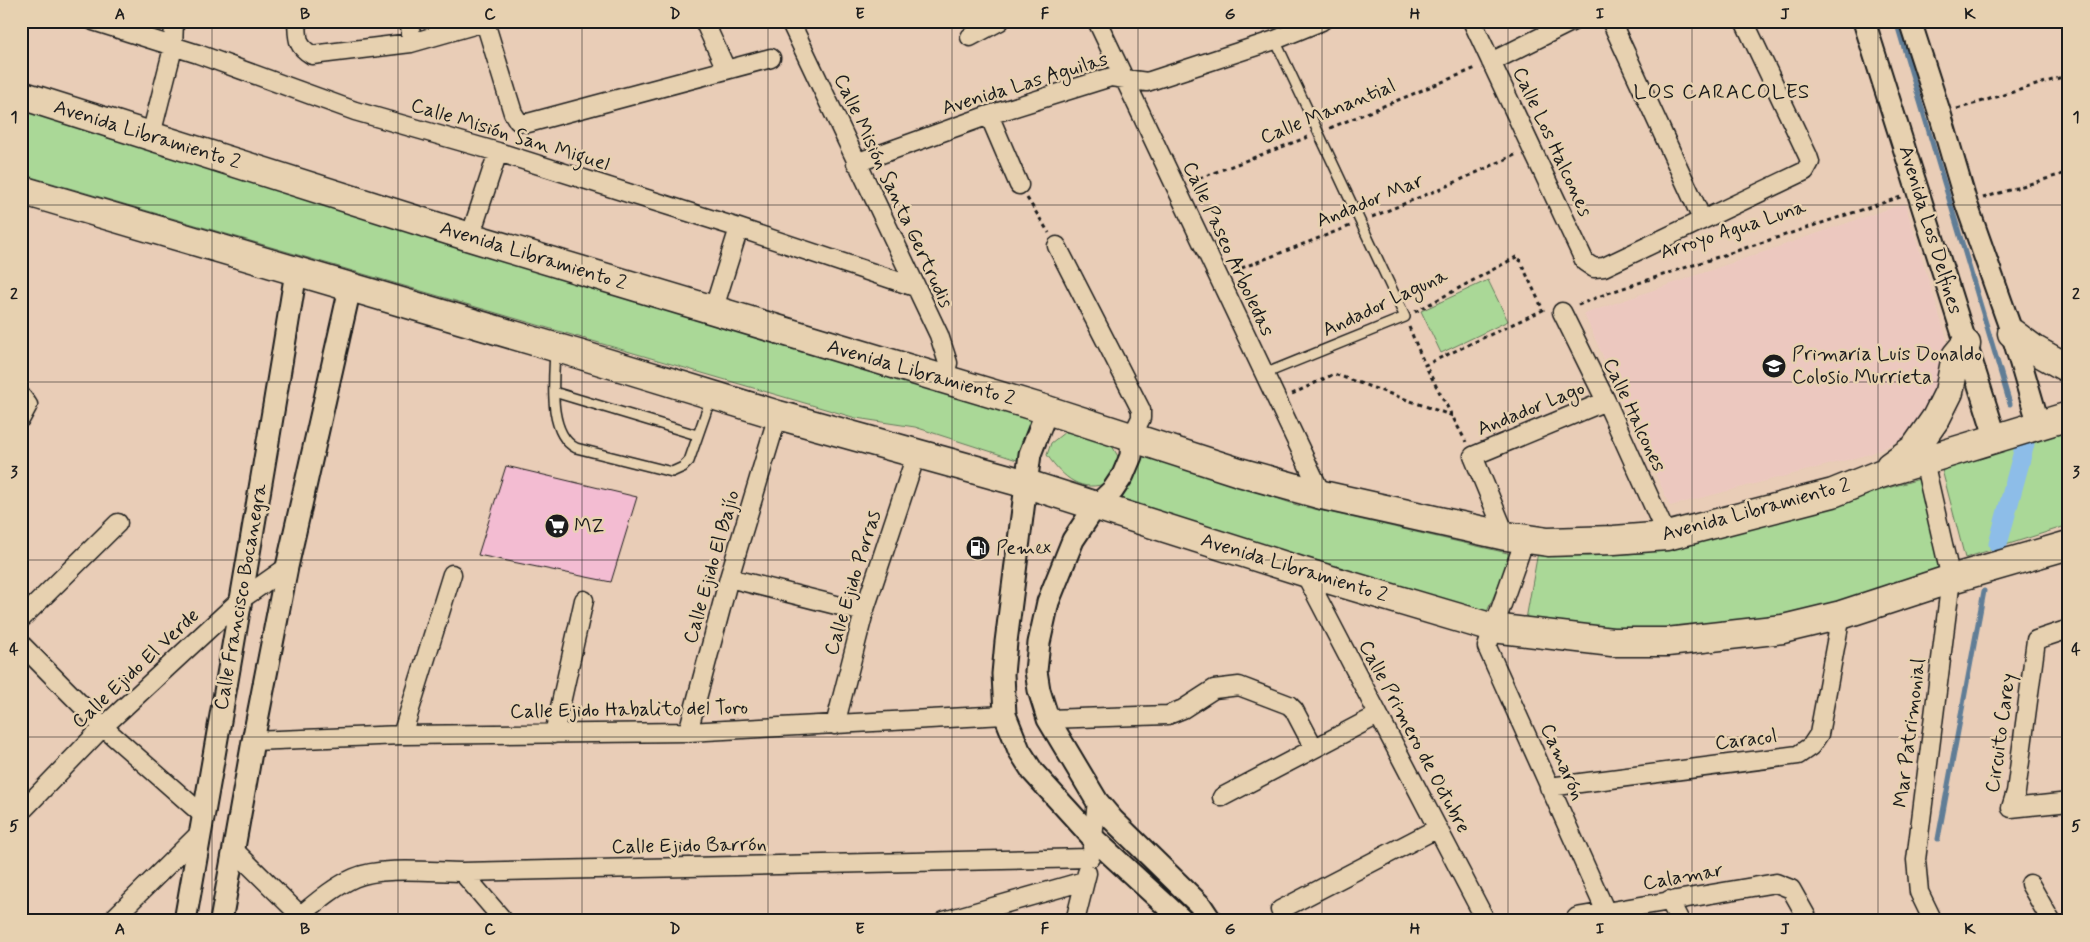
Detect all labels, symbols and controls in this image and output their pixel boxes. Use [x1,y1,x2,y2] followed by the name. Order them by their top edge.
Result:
[115,4,125,25] text: A
[300,4,310,25] text: B
[484,4,496,25] text: C
[669,4,681,25] text: D
[855,4,865,25] text: E
[1041,4,1050,25] text: F
[1225,4,1236,25] text: G
[1410,4,1421,25] text: H
[1596,4,1605,25] text: I
[1780,4,1790,25] text: J
[1964,4,1976,25] text: K
[939,46,1112,123] street label: Avenida Las Aguilas
[1505,63,1599,221] street label: Calle Los Halcones
[827,70,959,313] street label: Calle Misión Santa Gertrudis
[1256,73,1400,151] street label: Calle Manantial
[1634,78,1810,106] district label: LOS CARACOLES
[407,92,613,180] street label: Calle Misión San Miguel
[50,94,244,176] street label: Avenida Libramiento 2
[10,107,18,128] text: 1
[2072,107,2080,128] text: 1
[1892,142,1969,318] street label: Avenida Los Delfines
[1176,157,1280,341] street label: Calle Paseo Arboledas
[1312,167,1428,235] street label: Andador Mar
[1657,193,1810,266] street label: Arroyo Agua Luna
[436,215,630,297] street label: Avenida Libramiento 2
[1318,262,1453,345] street label: Andador Laguna
[10,284,18,305] text: 2
[2072,284,2080,305] text: 2
[824,333,1018,413] street label: Avenida Libramiento 2
[1792,341,1982,391] place label: Primaria Luis Donaldo Colosio Murrieta
[1761,353,1787,379] school or university icon: Primaria Luis Donaldo Colosio Murrieta
[1596,354,1672,476] street label: Calle Halcones
[1473,375,1589,444] street label: Andador Lago
[10,462,18,483] text: 3
[2072,462,2080,483] text: 3
[1659,472,1853,548] street label: Avenida Libramiento 2
[208,481,274,712] street label: Calle Francisco Bocanegra
[677,487,747,647] street label: Calle Ejido El Bajío
[818,507,888,659] street label: Calle Ejido Porras
[544,513,570,539] supermarket icon: MZ
[574,513,605,540] place label: MZ
[1197,527,1391,609] street label: Avenida Libramiento 2
[965,535,991,561] fuel station icon: Pemex
[996,535,1051,562] place label: Pemex
[66,603,206,735] street label: Calle Ejido El Verde
[1352,636,1476,838] street label: Calle Primero de Octubre
[9,639,19,660] text: 4
[2071,639,2081,660] text: 4
[1887,657,1933,809] street label: Mar Patrimonial
[1979,671,2023,795] street label: Circuito Carey
[510,694,748,726] street label: Calle Ejido Habalito del Toro
[1533,719,1591,805] street label: Camarón
[1713,723,1779,757] street label: Caracol
[9,816,19,837] text: 5
[2071,816,2081,837] text: 5
[611,831,767,861] street label: Calle Ejido Barrón
[1641,857,1725,897] street label: Calamar
[115,919,125,940] text: A
[300,919,310,940] text: B
[484,919,496,940] text: C
[669,919,681,940] text: D
[855,919,865,940] text: E
[1041,919,1050,940] text: F
[1225,919,1236,940] text: G
[1410,919,1421,940] text: H
[1596,919,1605,940] text: I
[1780,919,1790,940] text: J
[1964,919,1976,940] text: K

